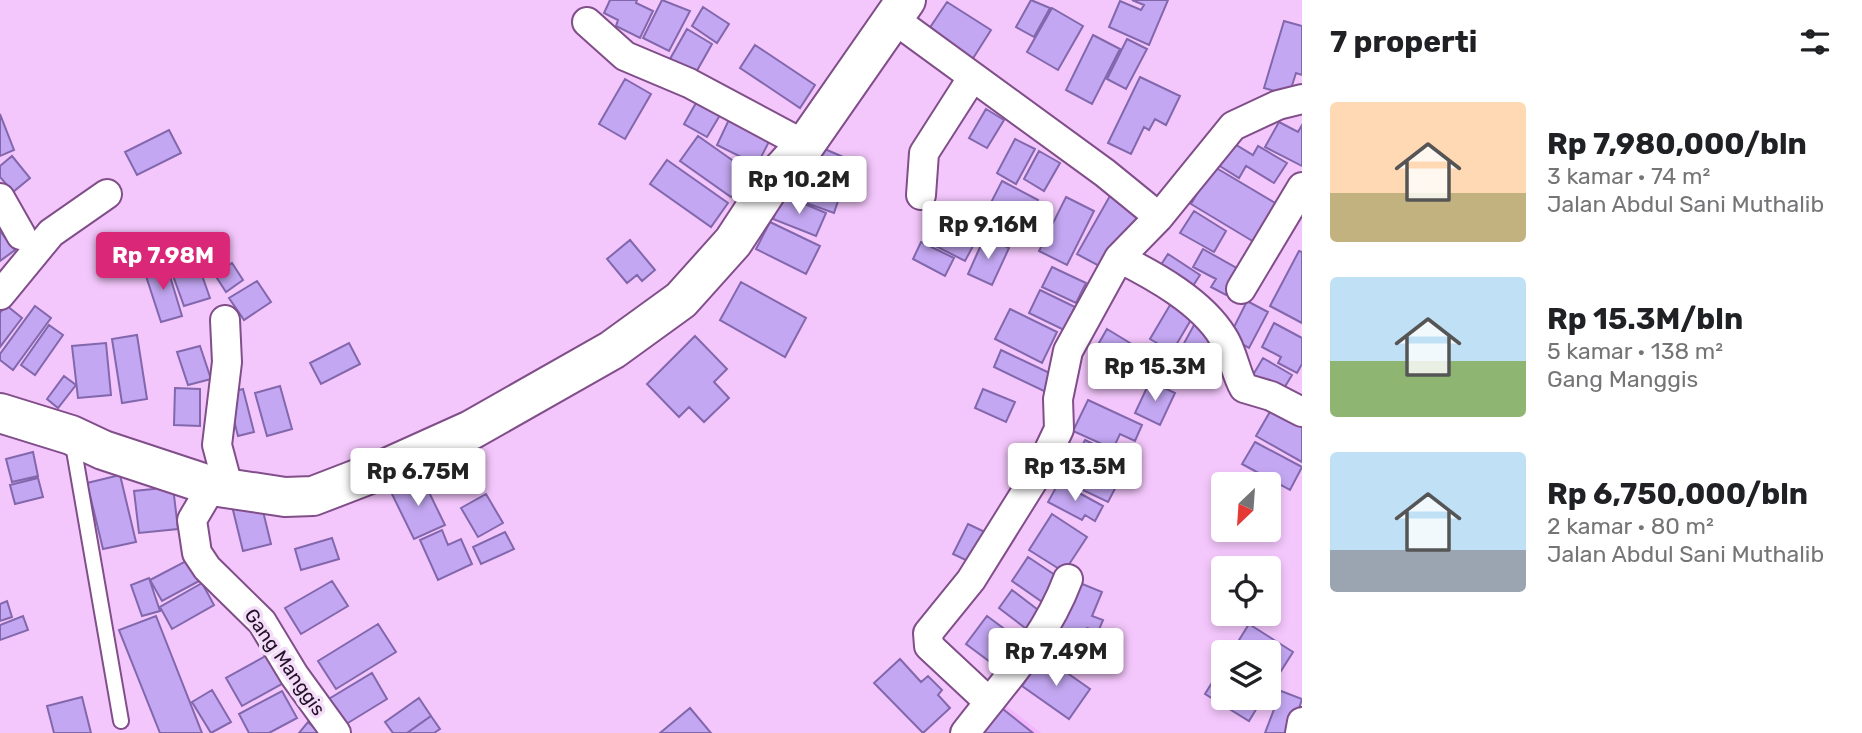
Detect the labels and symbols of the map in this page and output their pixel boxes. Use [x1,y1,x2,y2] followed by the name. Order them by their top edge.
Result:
[727,156,871,216] pin: Rp 10.2M
[916,202,1060,261] pin: Rp 9.16M
[91,232,235,292] pin: Rp 7.98M
[1083,344,1227,403] pin: Rp 15.3M
[1003,444,1147,503] pin: Rp 13.5M
[346,448,490,508] pin: Rp 6.75M
[1211,472,1281,542] north arrow
[240,604,330,720] street label: Gang Manggis
[984,628,1128,688] pin: Rp 7.49M

